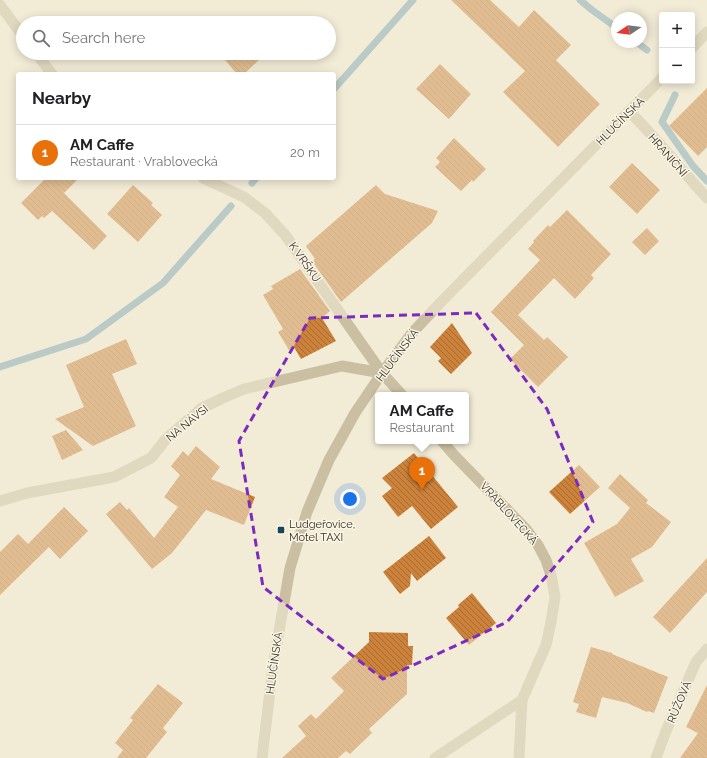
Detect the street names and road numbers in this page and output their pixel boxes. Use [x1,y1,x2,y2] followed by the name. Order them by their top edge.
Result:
[593,94,647,148] street label: HLUČÍNSKÁ
[645,131,691,180] street label: HRANIČNÍ
[286,239,324,285] street label: K VRŠKU
[373,325,422,384] street label: HLUČÍNSKÁ
[163,402,211,444] street label: NA NÁVSI
[477,479,541,548] street label: VRABLOVECKÁ
[263,631,285,695] street label: HLUČÍNSKÁ
[664,678,694,725] street label: RŮŽOVÁ

